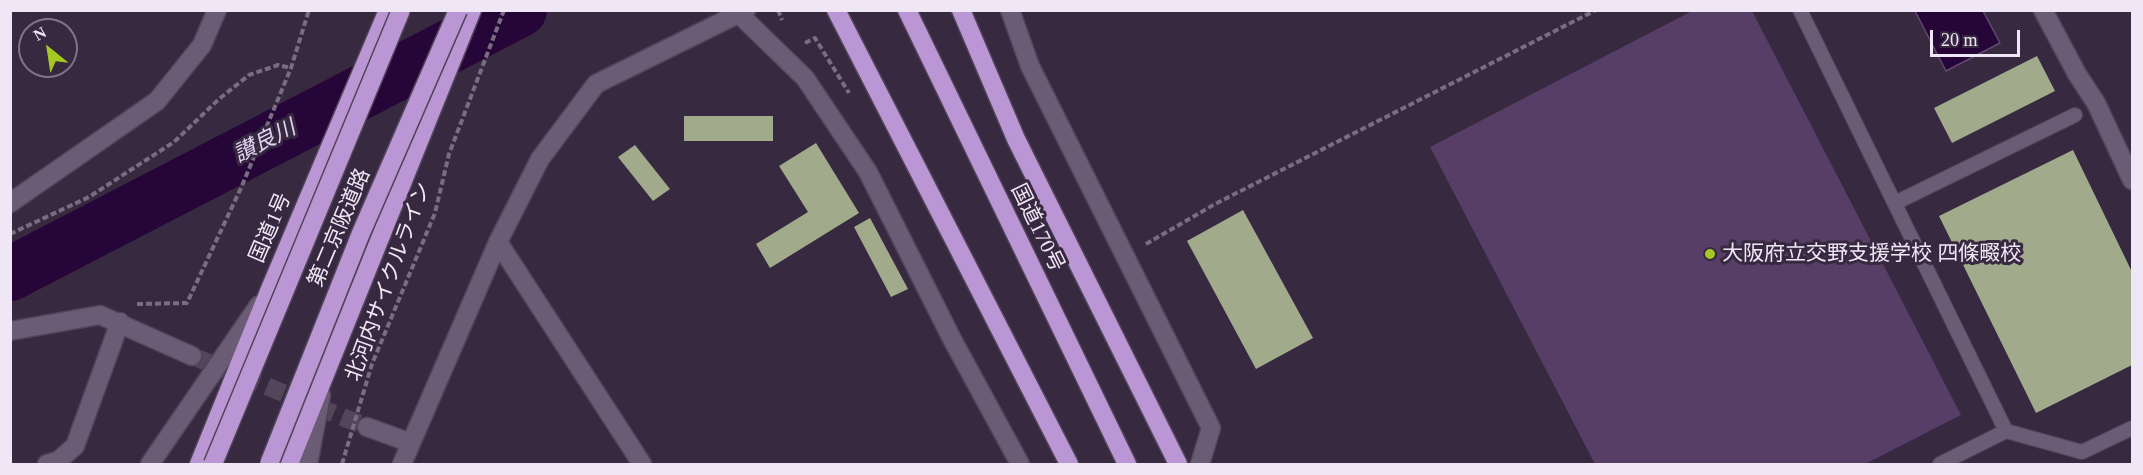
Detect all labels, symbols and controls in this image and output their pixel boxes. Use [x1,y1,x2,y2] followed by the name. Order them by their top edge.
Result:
[18,18,78,78] north arrow
[1933,18,2023,56] scale bar
[30,23,49,44] text: N
[1941,30,1978,50] text: 20 m
[230,115,300,169] water label: 讃良川
[304,165,376,291] street label: 第二京阪道路
[341,179,437,385] street label: 北河内サイクルライン
[1005,180,1069,276] street label: 国道170号
[245,189,297,267] street label: 国道1号
[1722,241,2021,267] place label: 大阪府立交野支援学校 四條畷校
[1703,247,1717,261] marker: 大阪府立交野支援学校 四條畷校

